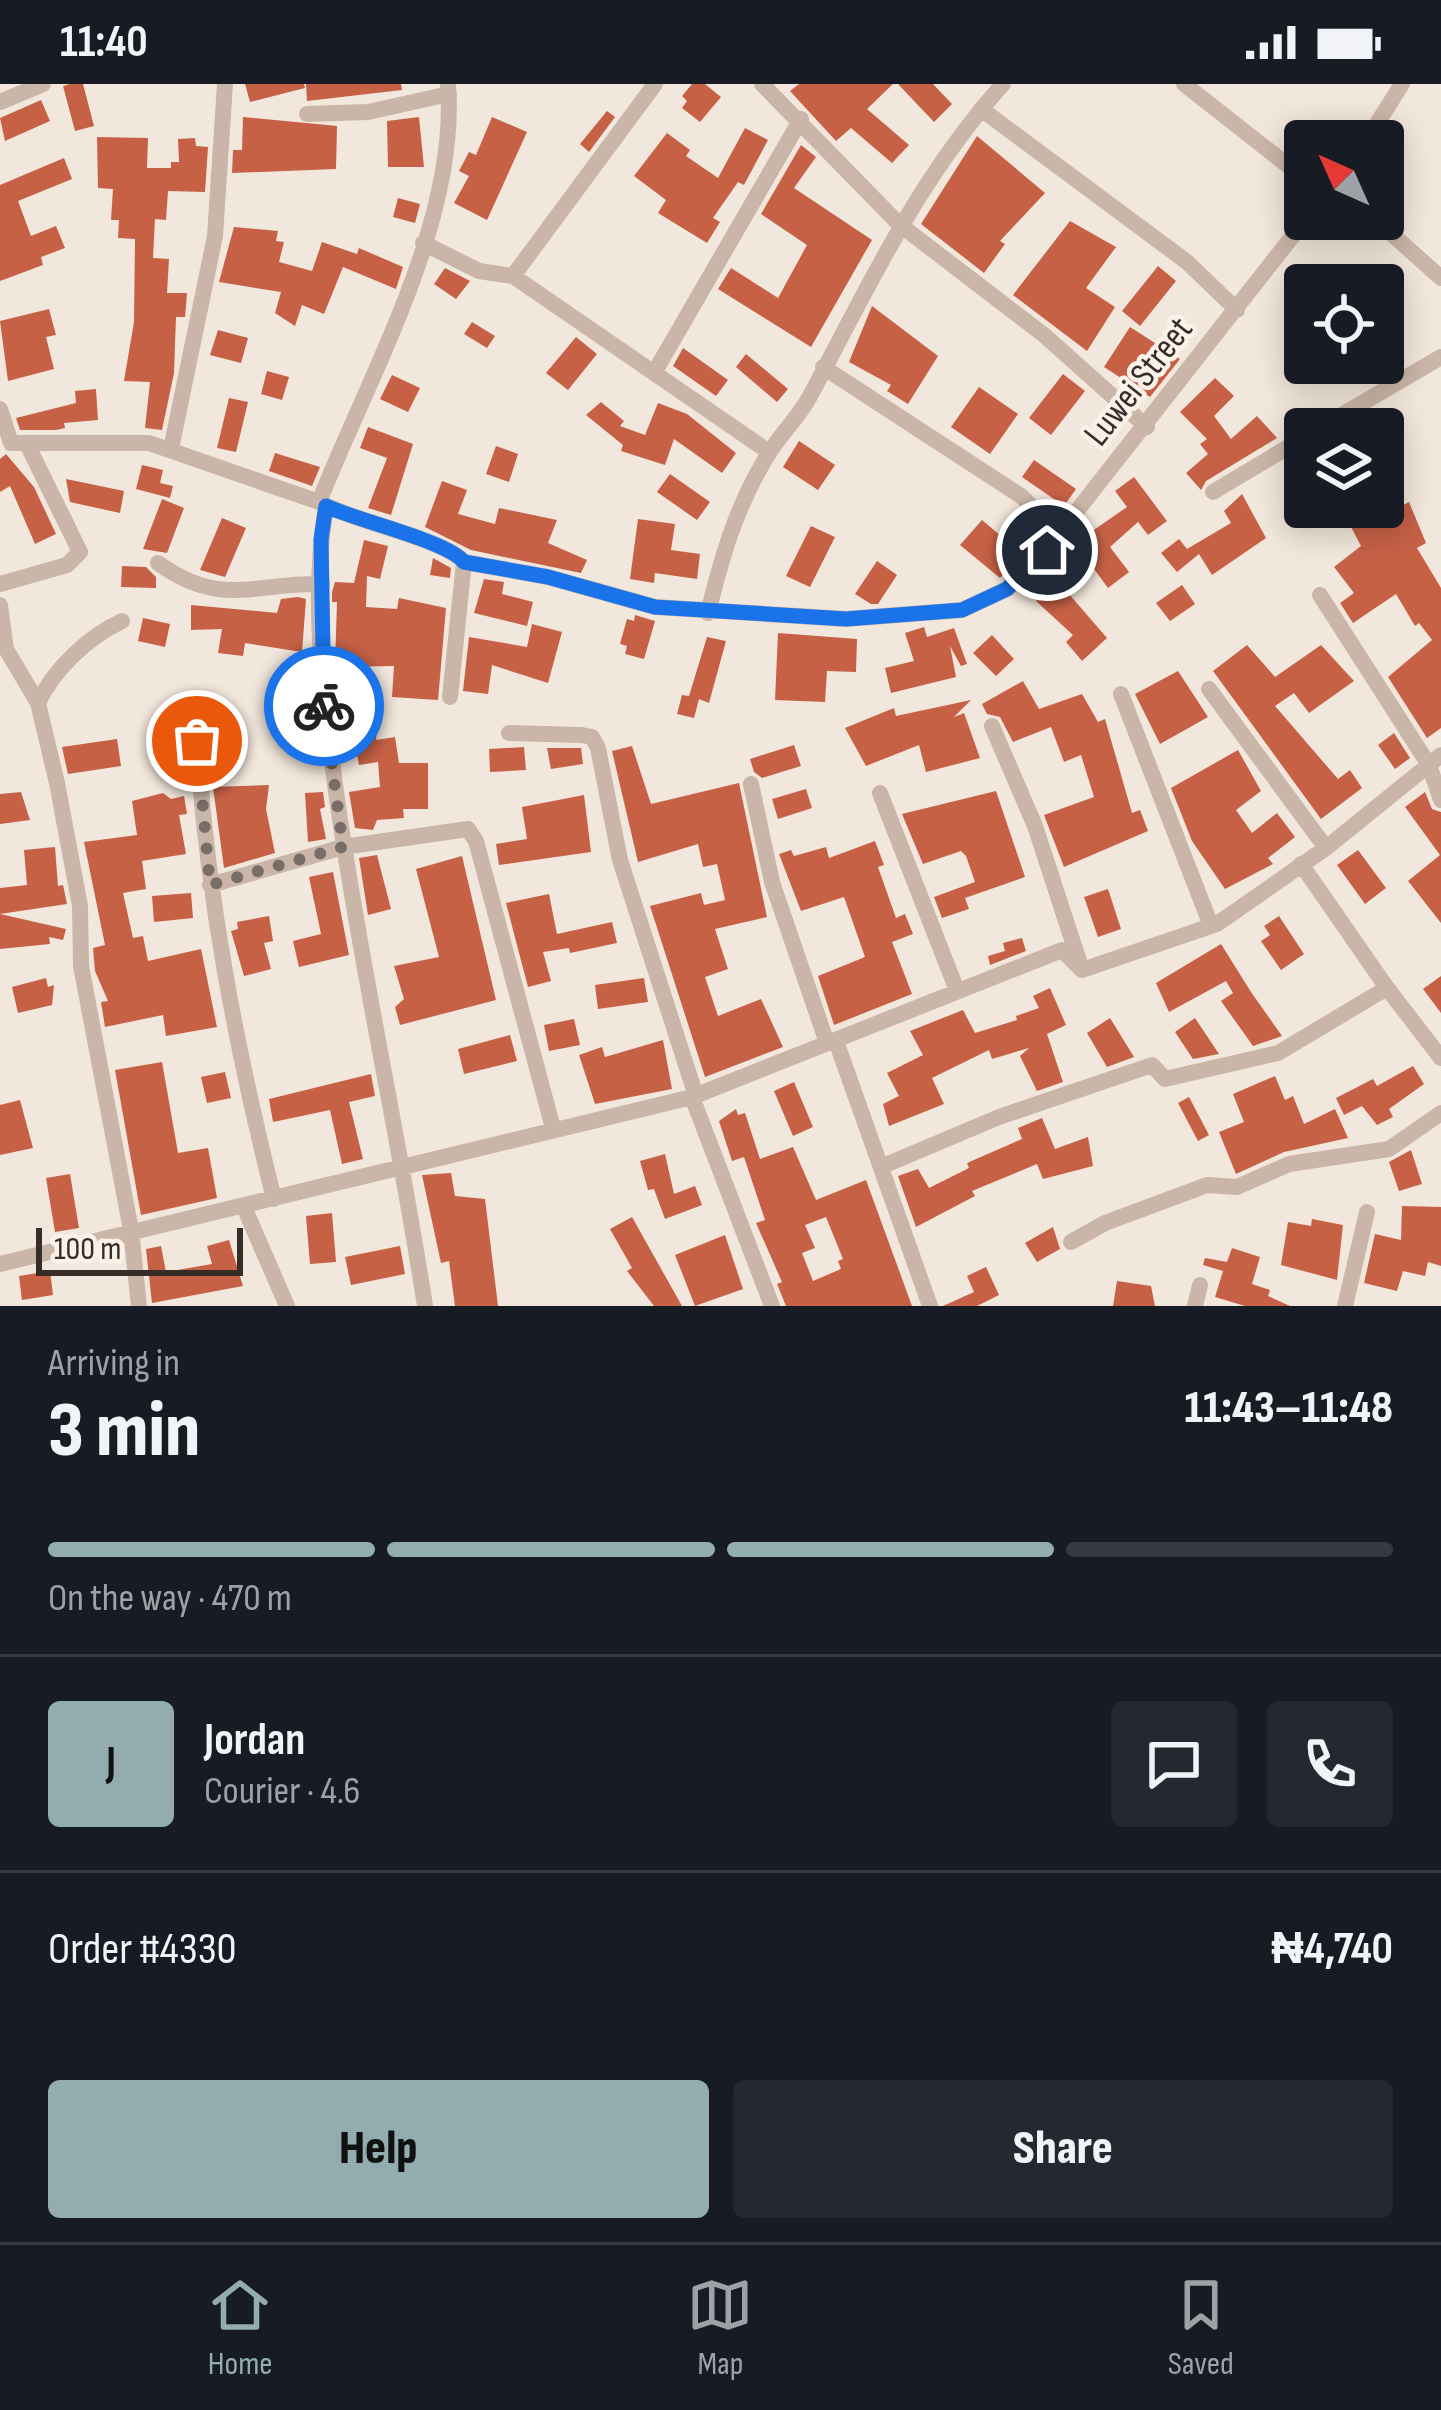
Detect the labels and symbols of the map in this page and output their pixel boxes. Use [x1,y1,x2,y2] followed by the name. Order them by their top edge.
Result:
[1284,120,1404,240] north arrow
[1075,309,1203,455] street label: Luwei Street
[996,499,1098,601] pin
[264,646,384,766] courier
[146,690,248,792] pin
[36,1222,243,1275] scale bar

